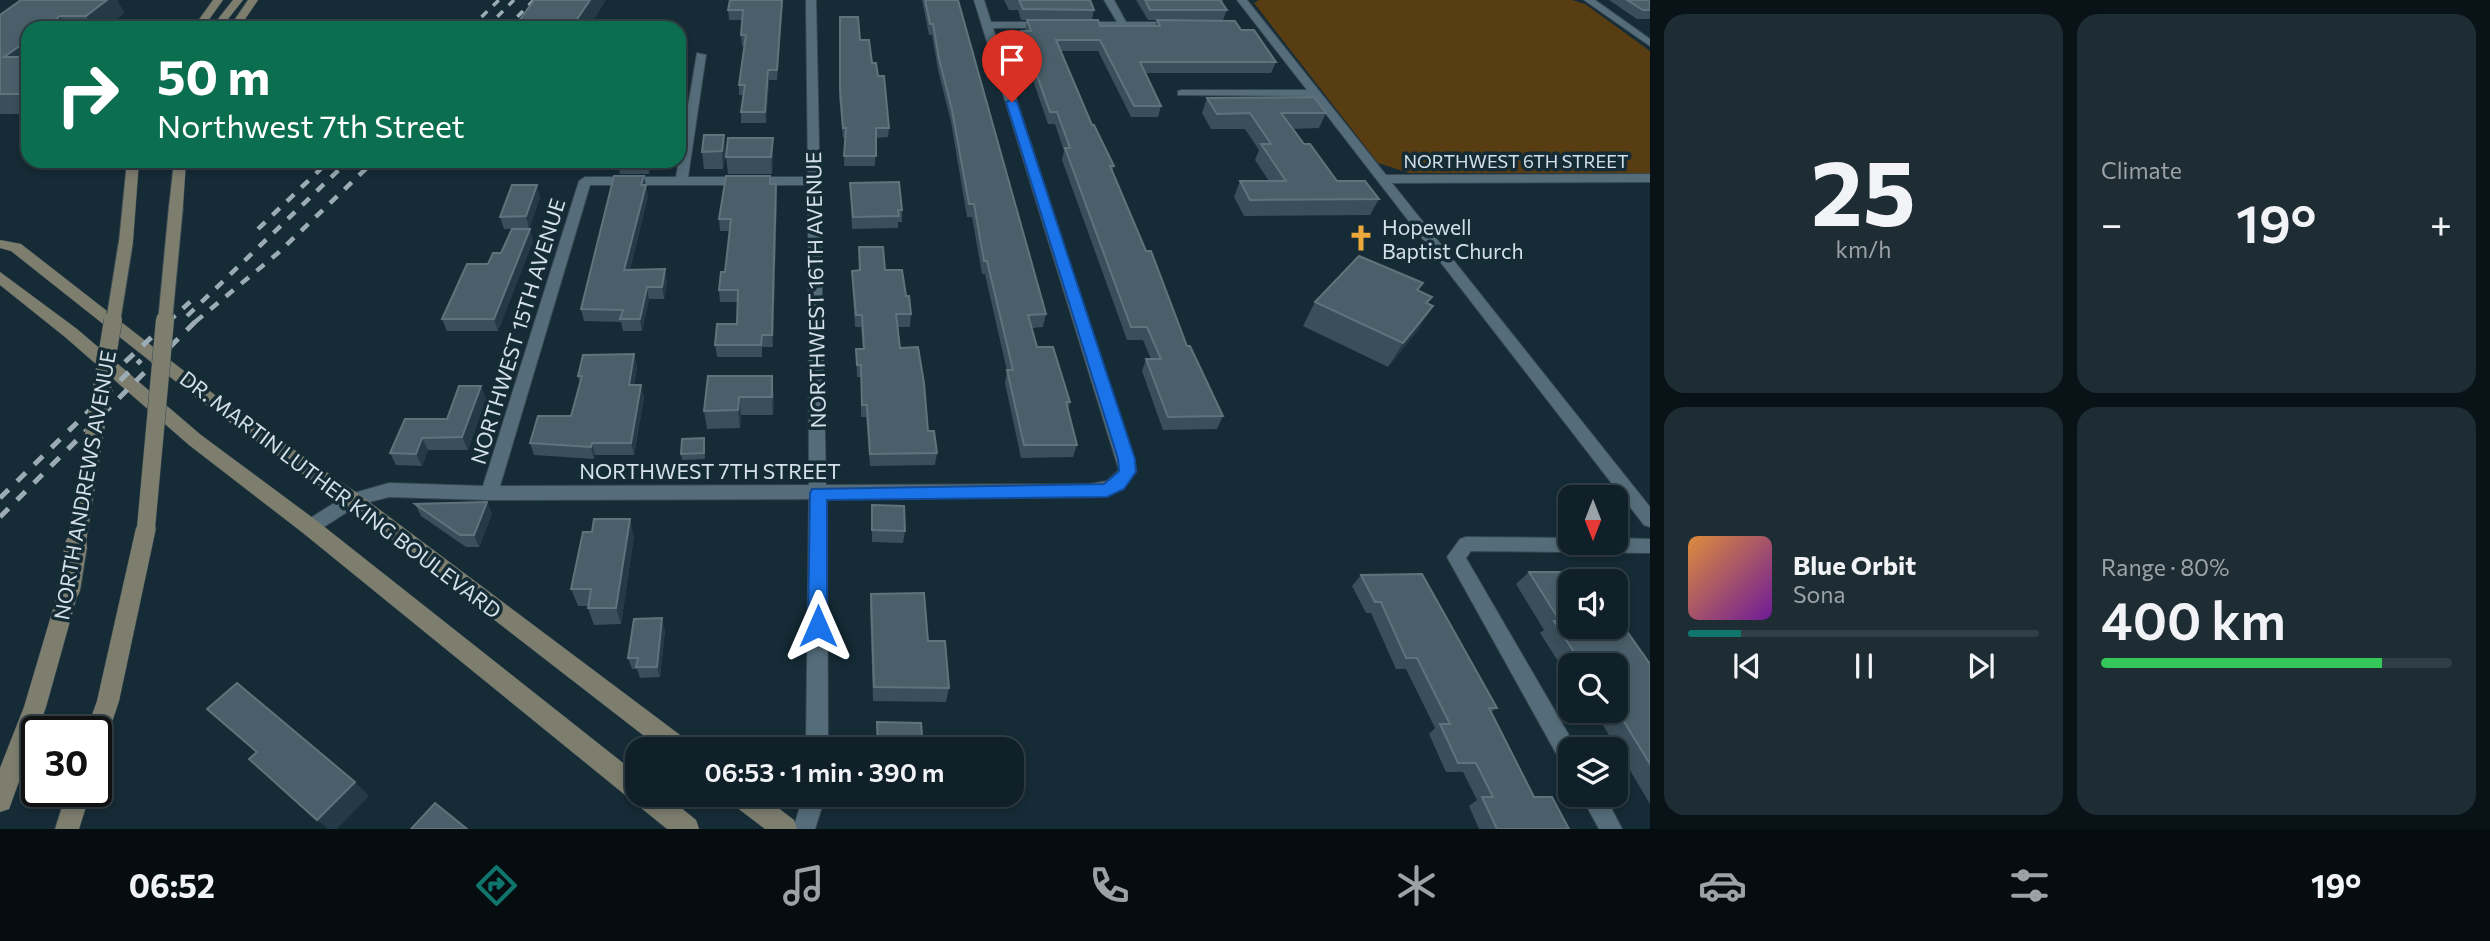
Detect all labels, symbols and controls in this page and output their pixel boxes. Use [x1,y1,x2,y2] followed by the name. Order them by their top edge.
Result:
[982,30,1042,102] pin
[993,41,1031,79] icon: arrive
[157,45,270,105] text: 50 m
[42,49,133,140] icon: right
[157,105,465,145] text: Northwest 7th Street
[1811,133,1916,245] text: 25
[1404,150,1628,172] street label: NORTHWEST 6TH STREET
[800,151,830,429] street label: NORTHWEST 16TH AVENUE
[2101,156,2182,184] text: Climate
[2236,190,2316,254] text: 19°
[465,195,569,467] street label: NORTHWEST 15TH AVENUE
[2101,199,2123,246] text: −
[2430,199,2452,246] text: +
[1382,214,1524,263] place label: Hopewell Baptist Church
[1346,223,1376,253] church icon: Hopewell Baptist Church
[1836,235,1891,263] text: km/h
[48,348,120,622] street label: NORTH ANDREWS AVENUE
[176,365,506,623] street label: DR. MARTIN LUTHER KING BOULEVARD
[579,458,841,483] street label: NORTHWEST 7TH STREET
[1558,485,1628,555] north arrow
[1558,485,1628,807] map controls
[1793,549,1916,580] text: Blue Orbit
[2101,553,2229,581] text: Range · 80%
[1558,569,1628,639] button: sound
[1793,580,1845,608] text: Sona
[2101,587,2286,651] text: 400 km
[781,589,855,663] position arrow
[1728,647,1766,685] icon: previous
[1845,647,1883,685] icon: pause
[1962,647,2000,685] icon: next
[1558,653,1628,723] button: search
[21,716,112,807] speed limit sign: 30
[1558,737,1628,807] button: layers
[704,756,945,787] text: 06:53 · 1 min · 390 m
[472,861,521,910] icon: directions
[779,861,828,910] icon: music
[1085,861,1134,910] icon: phone
[1392,861,1441,910] icon: climate
[1698,861,1747,910] icon: car
[2005,861,2054,910] icon: filters
[129,865,215,905] text: 06:52
[2311,865,2361,905] text: 19°

